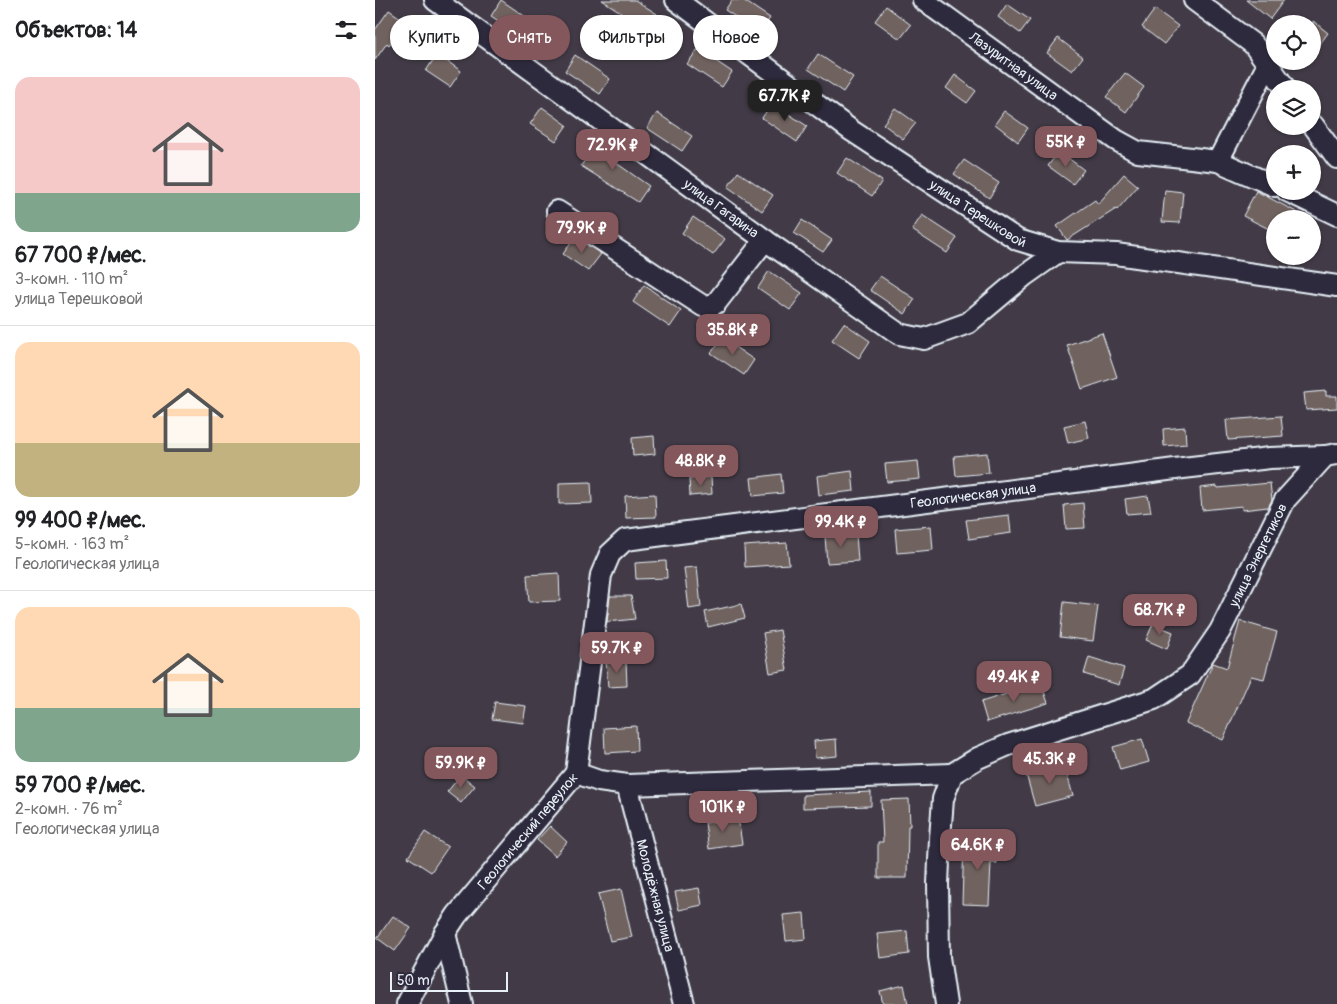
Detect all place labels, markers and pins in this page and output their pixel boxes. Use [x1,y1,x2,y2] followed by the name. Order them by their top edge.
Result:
[739,80,831,122] pin: 67.7K ₽
[1031,126,1101,168] pin: 55K ₽
[567,128,659,171] pin: 72.9K ₽
[536,212,628,254] pin: 79.9K ₽
[687,314,779,356] pin: 35.8K ₽
[655,444,747,487] pin: 48.8K ₽
[795,506,887,548] pin: 99.4K ₽
[1114,594,1206,636] pin: 68.7K ₽
[571,632,663,674] pin: 59.7K ₽
[968,660,1060,703] pin: 49.4K ₽
[1004,742,1096,785] pin: 45.3K ₽
[415,746,507,789] pin: 59.9K ₽
[682,790,764,833] pin: 101K ₽
[932,828,1024,871] pin: 64.6K ₽

